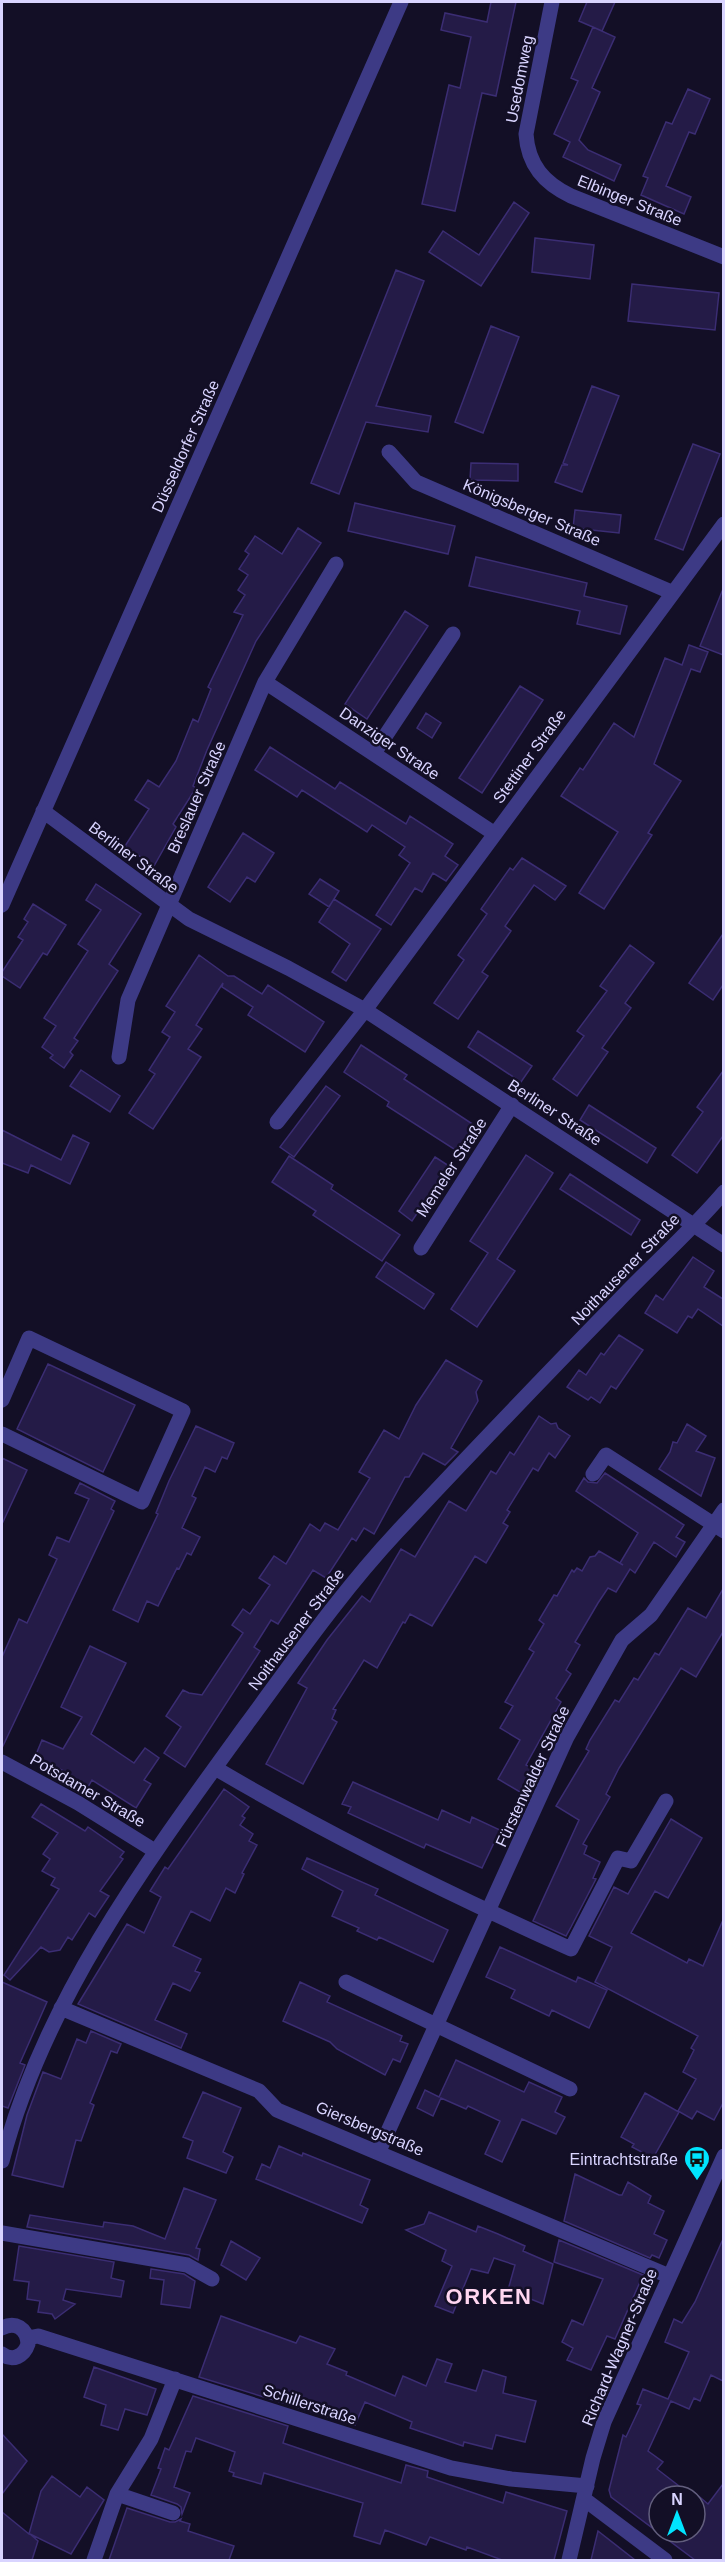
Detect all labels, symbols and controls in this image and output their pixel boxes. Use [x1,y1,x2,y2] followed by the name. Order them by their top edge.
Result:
[503,34,536,124] street label: Usedomweg
[575,172,685,229] street label: Elbinger Straße
[149,377,222,515] street label: Düsseldorfer Straße
[461,476,603,549] street label: Königsberger Straße
[337,704,443,783] street label: Danziger Straße
[490,706,569,807] street label: Stettiner Straße
[164,738,229,856] street label: Breslauer Straße
[86,818,182,897] street label: Berliner Straße
[505,1076,605,1149] street label: Berliner Straße
[413,1114,490,1220] street label: Memeler Straße
[568,1210,683,1328] street label: Noithausener Straße
[245,1565,348,1693] street label: Noithausener Straße
[492,1703,573,1850] street label: Fürstenwalder Straße
[27,1751,148,1830] street label: Potsdamer Straße
[313,2098,426,2159] street label: Giersbergstraße
[682,2144,712,2182] bus stop icon: Eintrachtstraße
[570,2151,678,2168] place label: Eintrachtstraße
[579,2266,660,2428] street label: Richard-Wagner-Straße
[446,2284,532,2309] district label: ORKEN
[261,2381,359,2428] street label: Schillerstraße
[647,2484,707,2544] north arrow
[671,2491,683,2508] text: N

